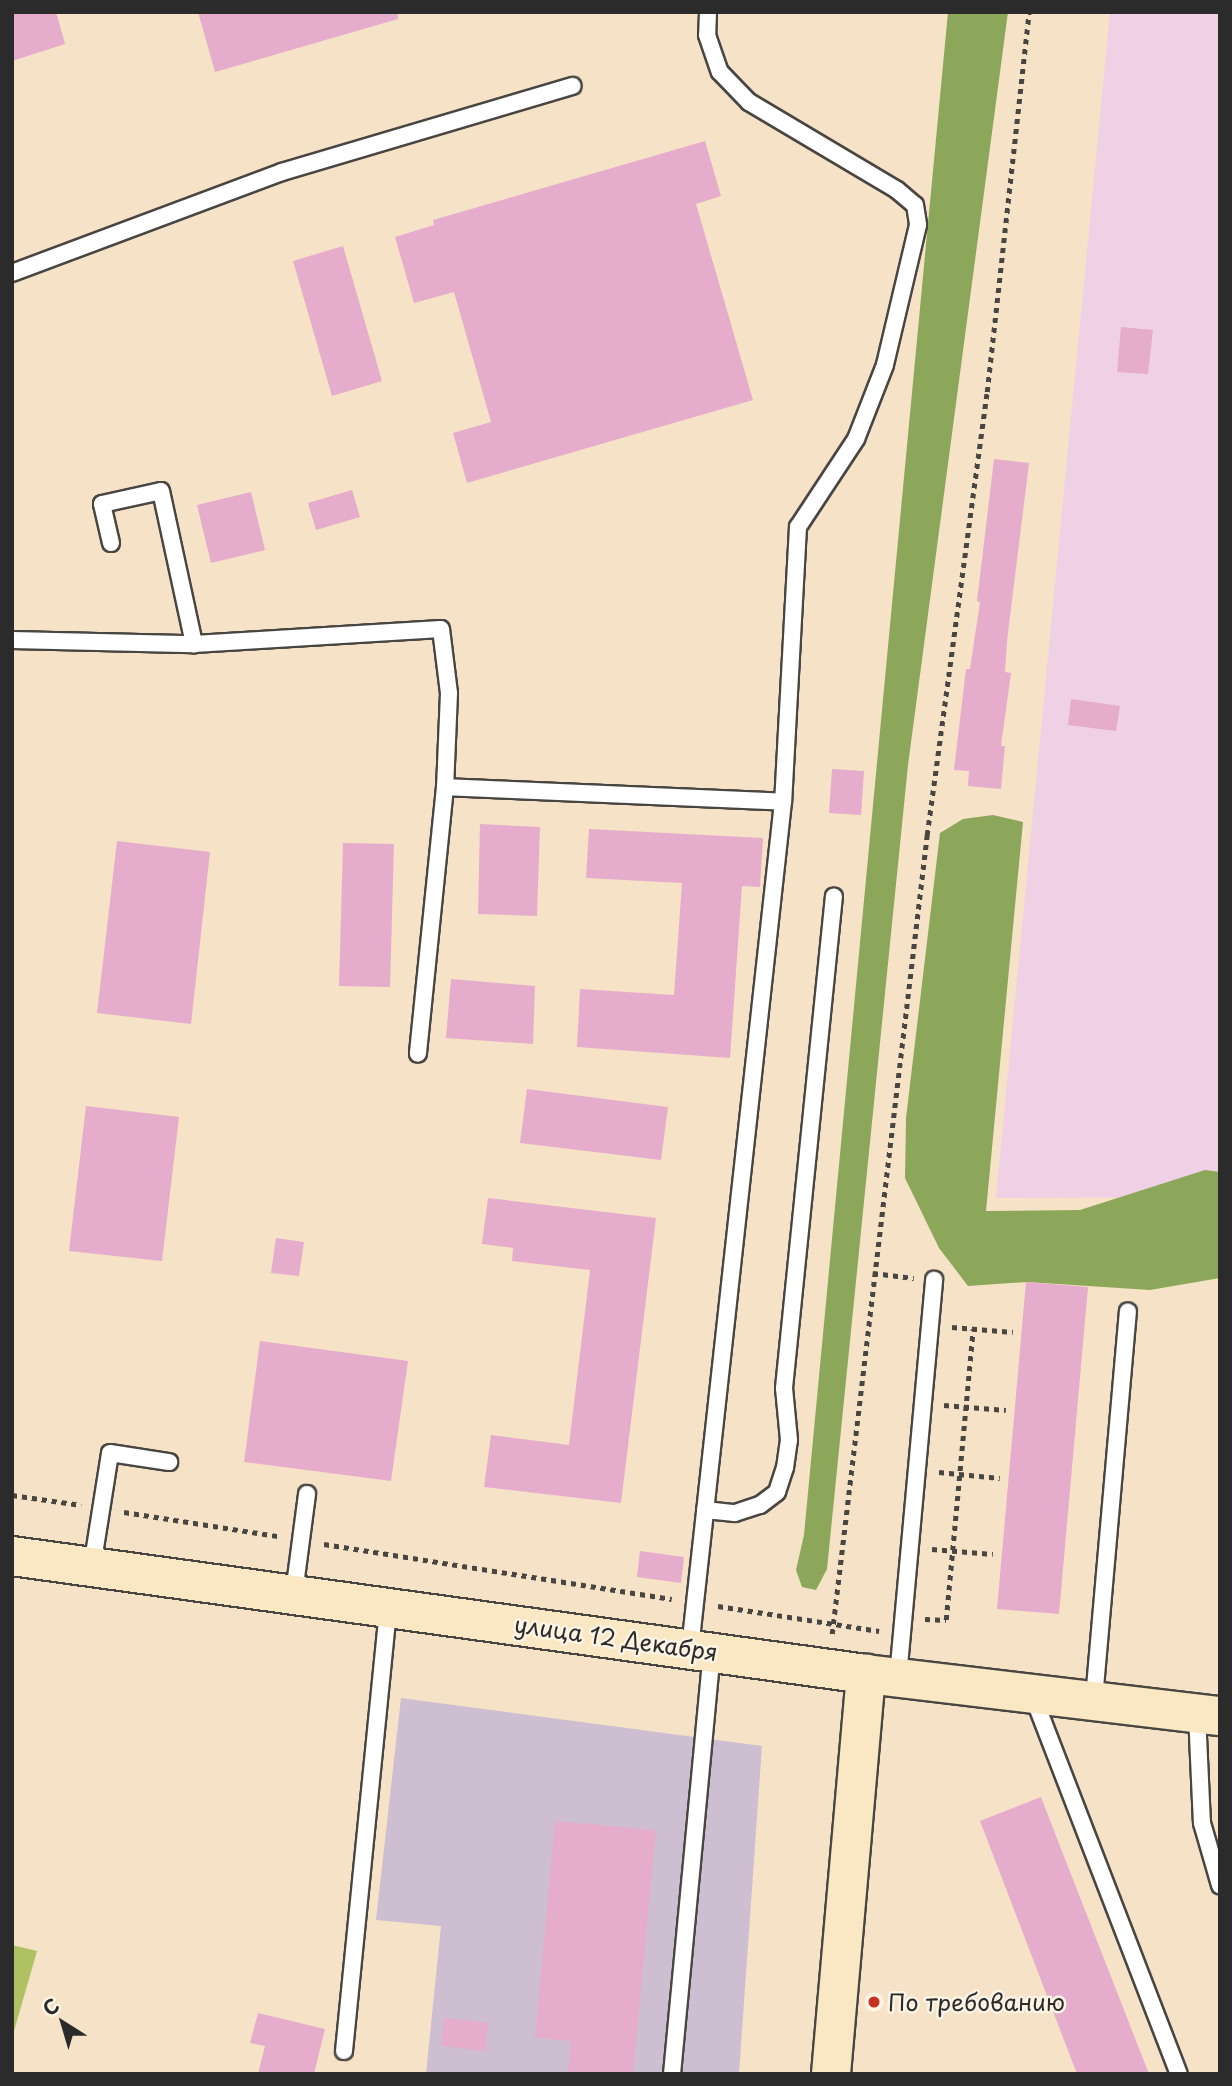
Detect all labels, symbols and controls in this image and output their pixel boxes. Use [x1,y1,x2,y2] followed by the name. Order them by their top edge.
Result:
[512,1610,720,1666] street label: улица 12 Декабря
[28,1988,98,2058] north arrow
[888,1988,1065,2016] place label: По требованию
[36,1991,64,2022] text: С
[866,1994,882,2010] marker: По требованию

